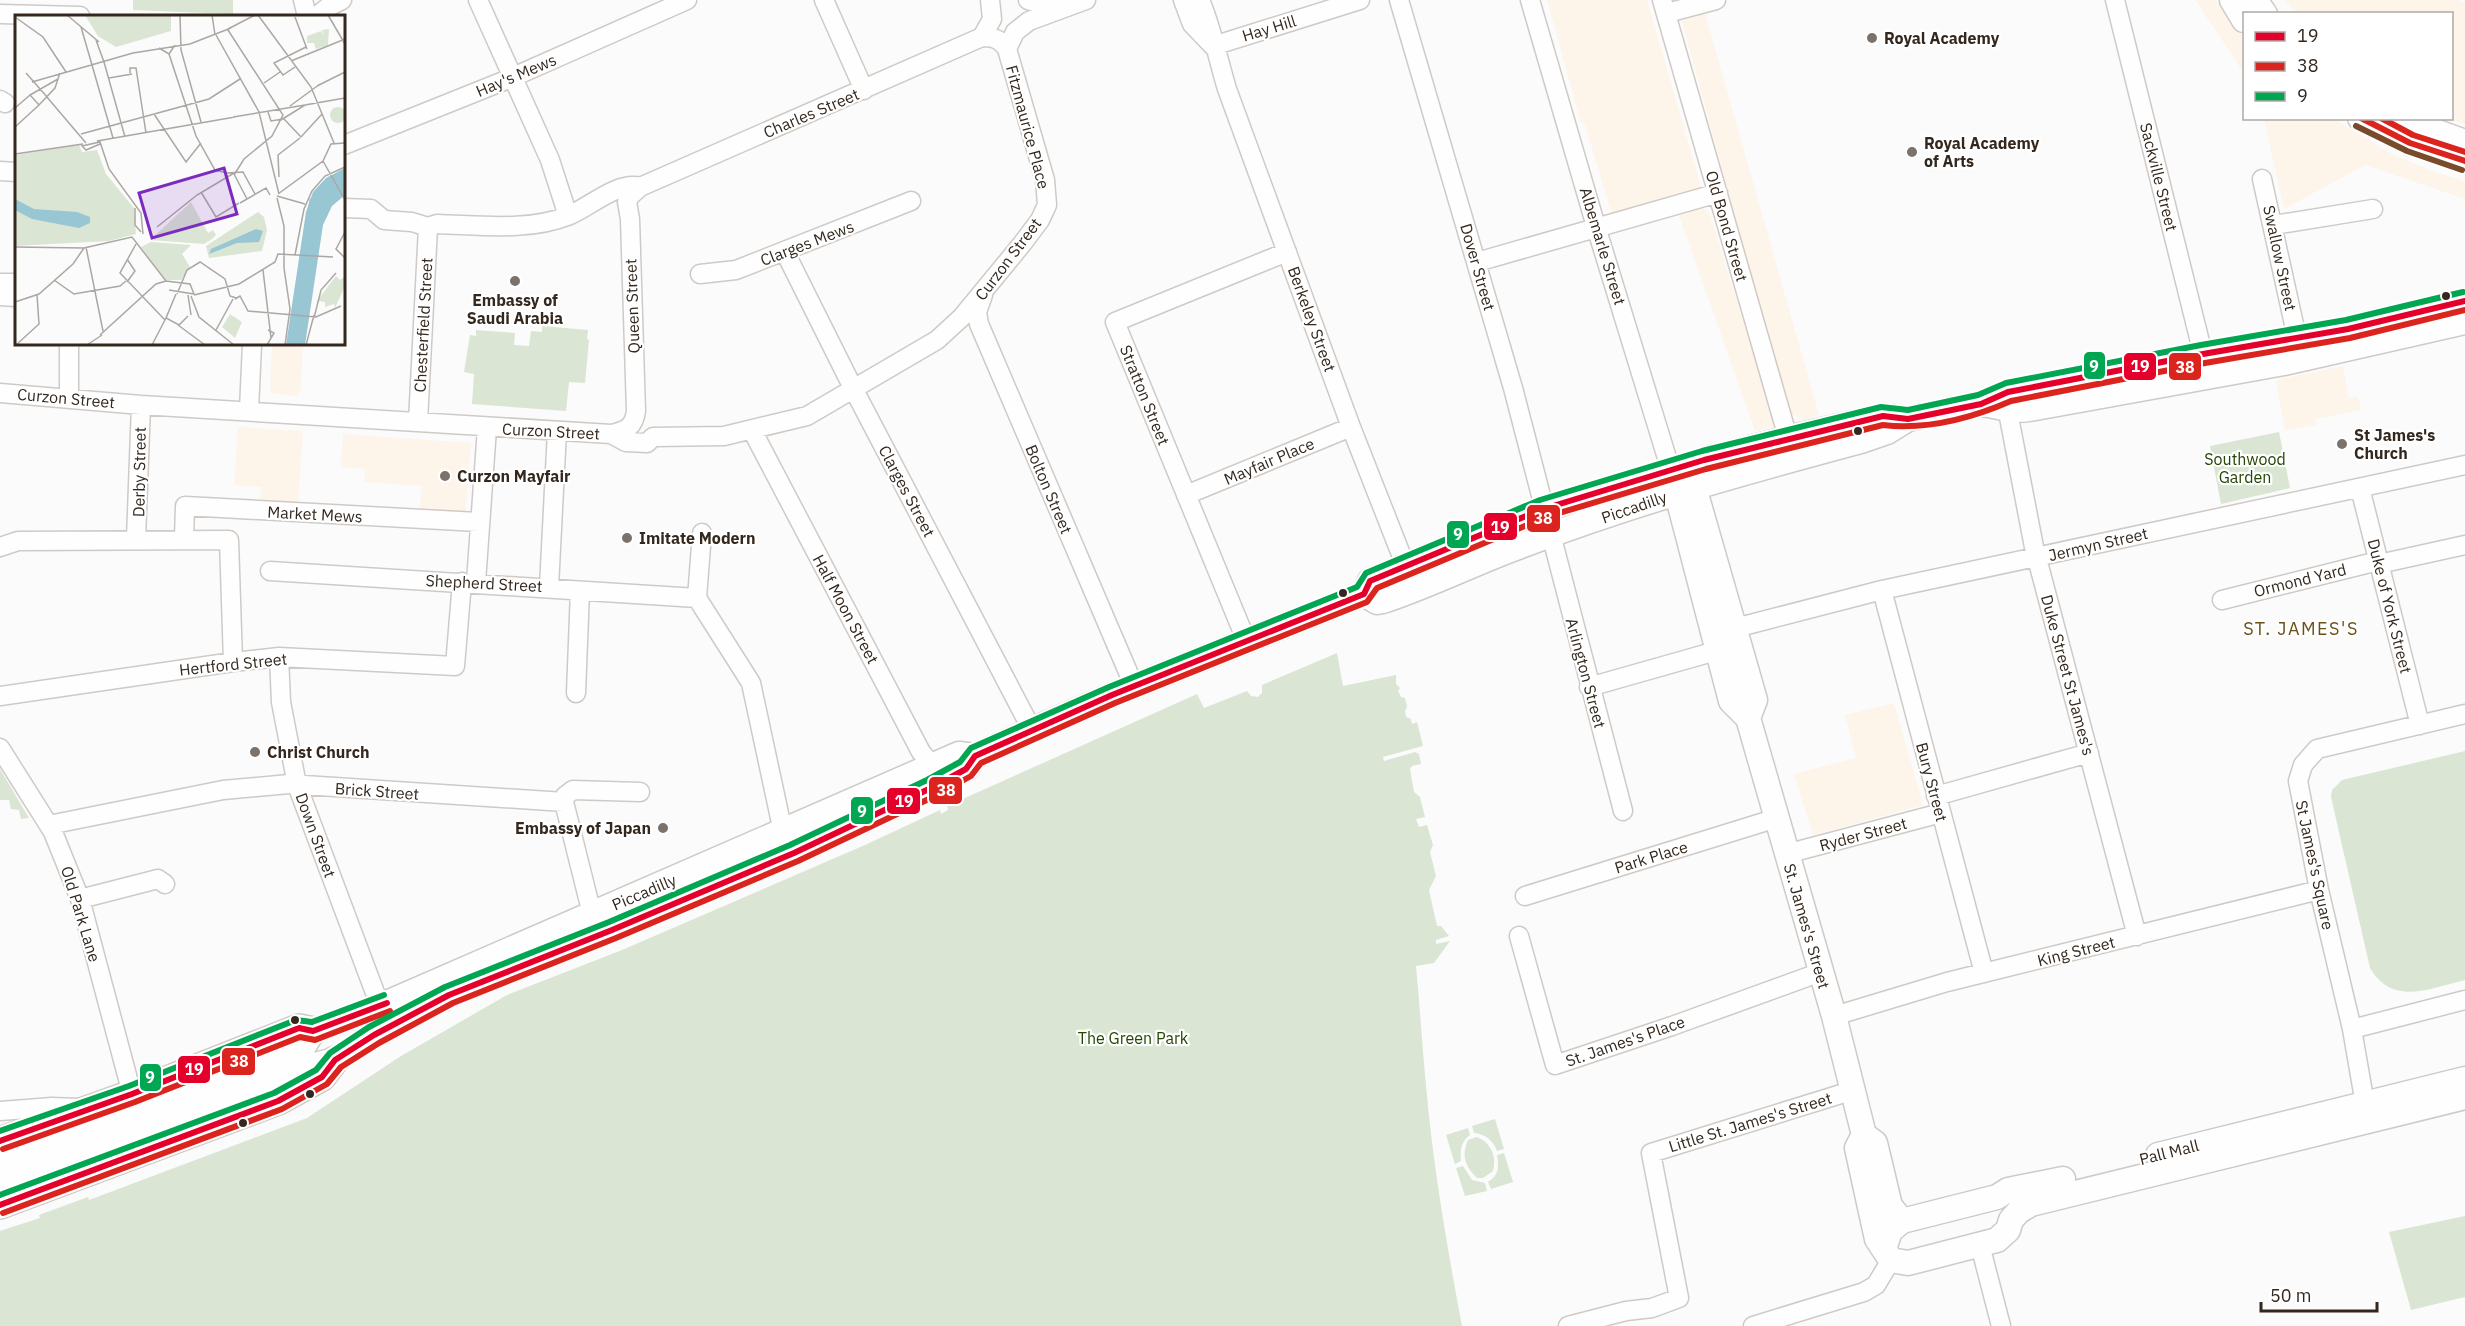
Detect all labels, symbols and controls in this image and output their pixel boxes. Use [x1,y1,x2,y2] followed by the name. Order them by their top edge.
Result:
[1240,10,1298,46] street label: Hay Hill
[2243,12,2453,120] legend
[15,15,345,345] inset map
[2297,24,2319,47] text: 19
[1884,28,2000,48] place label: Royal Academy
[1865,31,1879,45] marker: Royal Academy
[473,49,559,101] street label: Hay's Mews
[2297,54,2319,77] text: 38
[1002,63,1054,191] street label: Fitzmaurice Place
[760,84,862,142] street label: Charles Street
[2297,84,2308,107] text: 9
[2136,121,2182,233] street label: Sackville Street
[1924,133,2040,171] place label: Royal Academy of Arts
[1905,145,1919,159] marker: Royal Academy of Arts
[1702,168,1752,284] street label: Old Bond Street
[1576,185,1630,307] street label: Albemarle Street
[2259,203,2301,313] street label: Swallow Street
[971,214,1045,304] street label: Curzon Street
[757,216,857,270] street label: Clarges Mews
[1456,221,1500,313] street label: Dover Street
[409,257,437,393] street label: Chesterfield Street
[620,258,644,354] street label: Queen Street
[1284,264,1340,374] street label: Berkeley Street
[508,274,522,288] marker: Embassy of Saudi Arabia
[467,290,563,328] place label: Embassy of Saudi Arabia
[2440,290,2452,302] unlabelled marker
[1116,342,1174,448] street label: Stratton Street
[2083,351,2106,380] line badge: 9
[2123,352,2157,381] line badge: 19
[2168,352,2202,381] line badge: 38
[2089,356,2099,376] text: 9
[2130,356,2150,376] text: 19
[2175,357,2195,377] text: 38
[16,384,116,412] street label: Curzon Street
[502,418,600,444] street label: Curzon Street
[1852,425,1864,437] unlabelled marker
[2354,425,2435,463] place label: St James's Church
[128,427,150,517] street label: Derby Street
[1221,433,1317,489] street label: Mayfair Place
[2335,437,2349,451] marker: St James's Church
[1021,441,1077,537] street label: Bolton Street
[874,442,940,540] street label: Clarges Street
[2204,449,2286,487] park label: Southwood Garden
[457,466,571,486] place label: Curzon Mayfair
[438,469,452,483] marker: Curzon Mayfair
[1599,486,1669,528] street label: Piccadilly
[267,502,363,526] street label: Market Mews
[1526,504,1561,533] line badge: 38
[1533,508,1553,528] text: 38
[1483,512,1518,541] line badge: 19
[1490,517,1510,537] text: 19
[1446,520,1470,549] line badge: 9
[2046,523,2150,565] street label: Jermyn Street
[1453,524,1463,544] text: 9
[639,528,756,548] place label: Imitate Modern
[620,531,634,545] marker: Imitate Modern
[2364,537,2416,675] street label: Duke of York Street
[809,551,883,667] street label: Half Moon Street
[2252,559,2348,601] street label: Ormond Yard
[425,570,543,596] street label: Shepherd Street
[1337,587,1349,599] unlabelled marker
[2037,592,2099,758] street label: Duke Street St James's
[1562,616,1610,730] street label: Arlington Street
[2243,617,2359,640] district label: ST. JAMES'S
[178,648,288,680] street label: Hertford Street
[1912,740,1952,824] street label: Bury Street
[267,742,370,762] place label: Christ Church
[248,745,262,759] marker: Christ Church
[928,776,963,805] line badge: 38
[334,778,420,804] street label: Brick Street
[936,780,956,800] text: 38
[886,787,921,815] line badge: 19
[291,790,341,880] street label: Down Street
[894,791,914,811] text: 19
[850,796,874,825] line badge: 9
[2291,798,2339,932] street label: St James's Square
[857,801,867,821] text: 9
[1817,813,1909,855] street label: Ryder Street
[515,818,651,838] place label: Embassy of Japan
[656,821,670,835] marker: Embassy of Japan
[1612,836,1690,878] street label: Park Place
[1780,861,1834,991] street label: St. James's Street
[57,864,105,965] street label: Old Park Lane
[609,870,679,914] street label: Piccadilly
[2035,932,2117,970] street label: King Street
[1563,1011,1688,1071] street label: St. James's Place
[289,1014,301,1026] unlabelled marker
[1078,1028,1189,1048] park label: The Green Park
[221,1047,256,1076] line badge: 38
[229,1051,249,1071] text: 38
[177,1055,211,1084] line badge: 19
[184,1059,204,1079] text: 19
[139,1063,162,1092] line badge: 9
[145,1067,155,1087] text: 9
[304,1088,316,1100] unlabelled marker
[1666,1088,1834,1156] street label: Little St. James's Street
[237,1117,249,1129] unlabelled marker
[2137,1135,2201,1169] street label: Pall Mall
[2261,1275,2376,1313] scale bar
[2270,1284,2312,1307] text: 50 m

